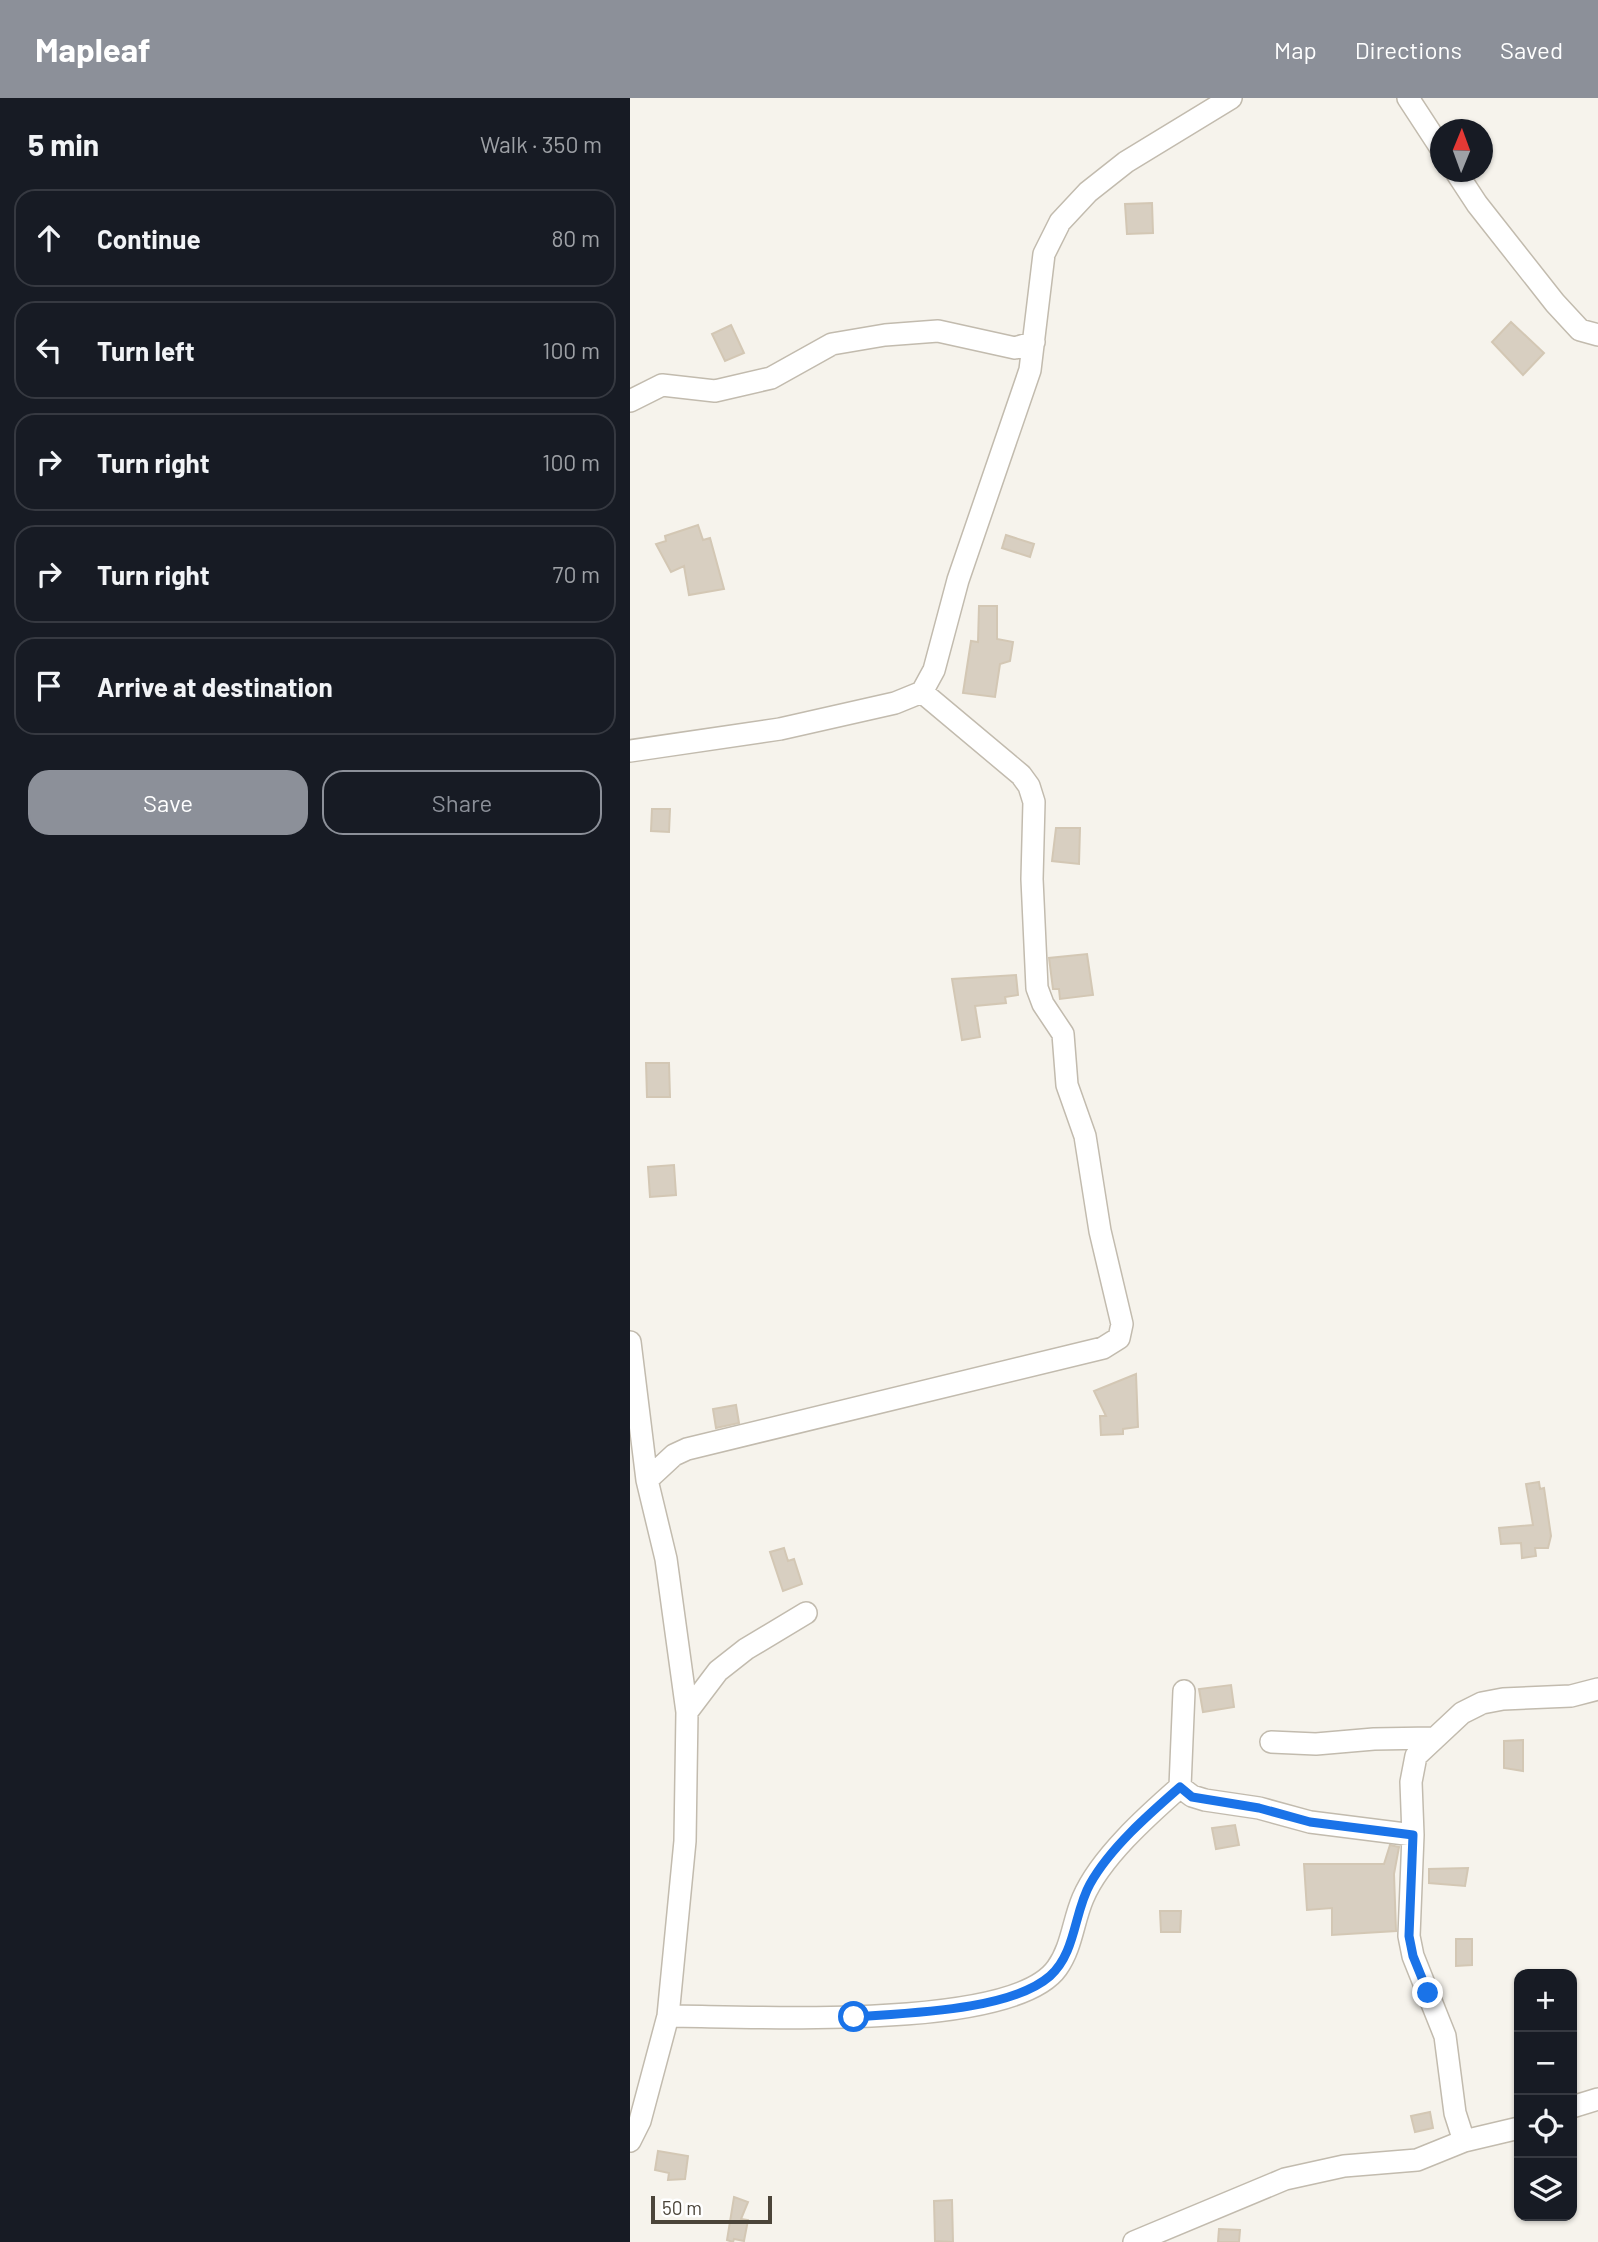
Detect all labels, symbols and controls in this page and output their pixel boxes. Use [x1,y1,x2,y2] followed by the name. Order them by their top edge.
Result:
[35,29,151,69] text: Mapleaf
[1274,35,1317,64] text: Map
[1355,35,1462,64] text: Directions
[1500,35,1563,64] text: Saved
[1430,119,1493,182] north arrow
[28,126,99,162] text: 5 min
[480,130,602,158] text: Walk · 350 m
[30,219,68,257] icon: ahead
[97,223,201,254] text: Continue
[551,224,600,252] text: 80 m
[30,331,68,369] icon: left
[97,335,195,366] text: Turn left
[542,336,600,364] text: 100 m
[30,443,68,481] icon: right
[97,447,210,478] text: Turn right
[542,448,600,476] text: 100 m
[30,555,68,593] icon: right
[97,559,210,590] text: Turn right
[553,560,600,588] text: 70 m
[30,667,68,705] icon: arrive
[97,671,333,702] text: Arrive at destination
[28,770,308,835] button: Save
[322,770,602,835] button: Share
[1514,1969,1577,2221] map controls
[1514,1969,1577,2032] button: +
[1412,1977,1443,2008] route end
[838,2001,869,2032] route start
[1514,2032,1577,2095] button: −
[1514,2095,1577,2158] button: locate
[1514,2158,1577,2221] button: layers
[651,2193,772,2225] scale bar
[662,2196,702,2219] text: 50 m

